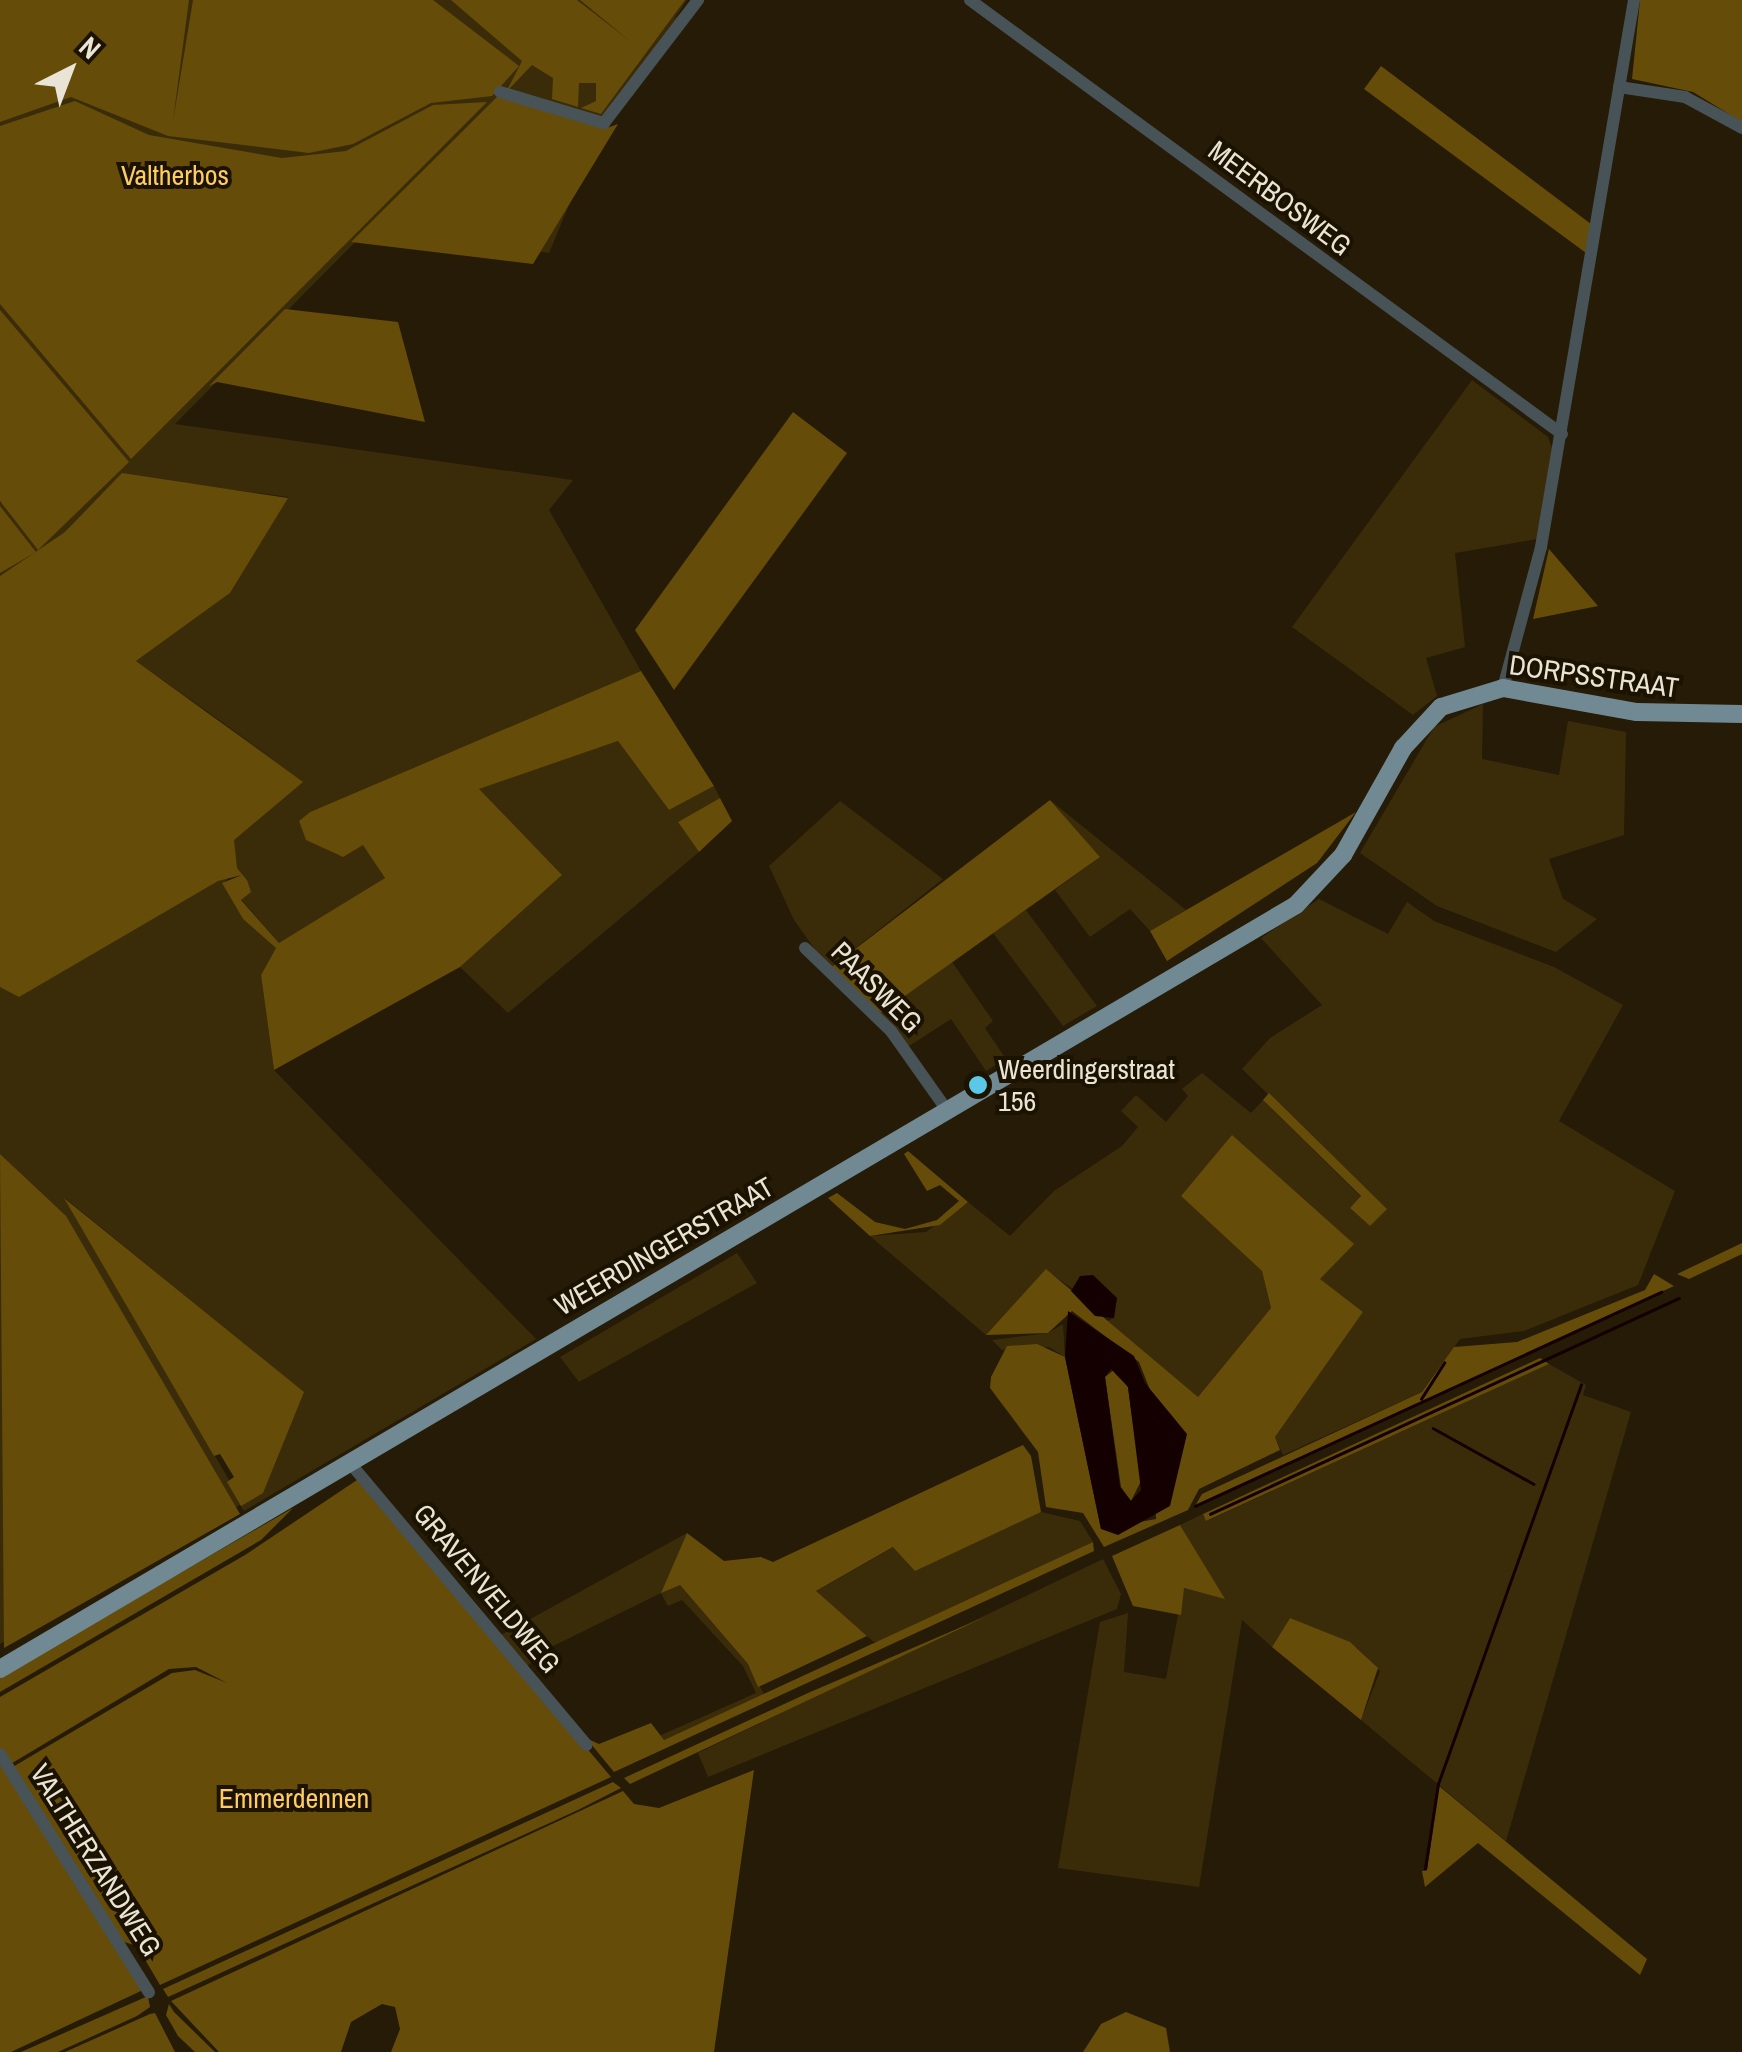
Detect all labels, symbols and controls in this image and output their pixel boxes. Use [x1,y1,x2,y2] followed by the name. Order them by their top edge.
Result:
[20,20,120,120] north arrow
[71,28,109,67] text: N
[1202,134,1358,262] street label: MEERBOSWEG
[121,158,229,192] park label: Valtherbos
[1507,647,1681,705] street label: DORPSSTRAAT
[825,935,929,1039] street label: PAASWEG
[998,1052,1175,1118] place label: Weerdingerstraat 156
[967,1074,989,1096] marker: Weerdingerstraat 156
[549,1170,779,1322] street label: WEERDINGERSTRAAT
[407,1497,567,1679] street label: GRAVENVELDWEG
[23,1758,169,1962] street label: VALTHERZANDWEG
[219,1781,369,1815] park label: Emmerdennen

